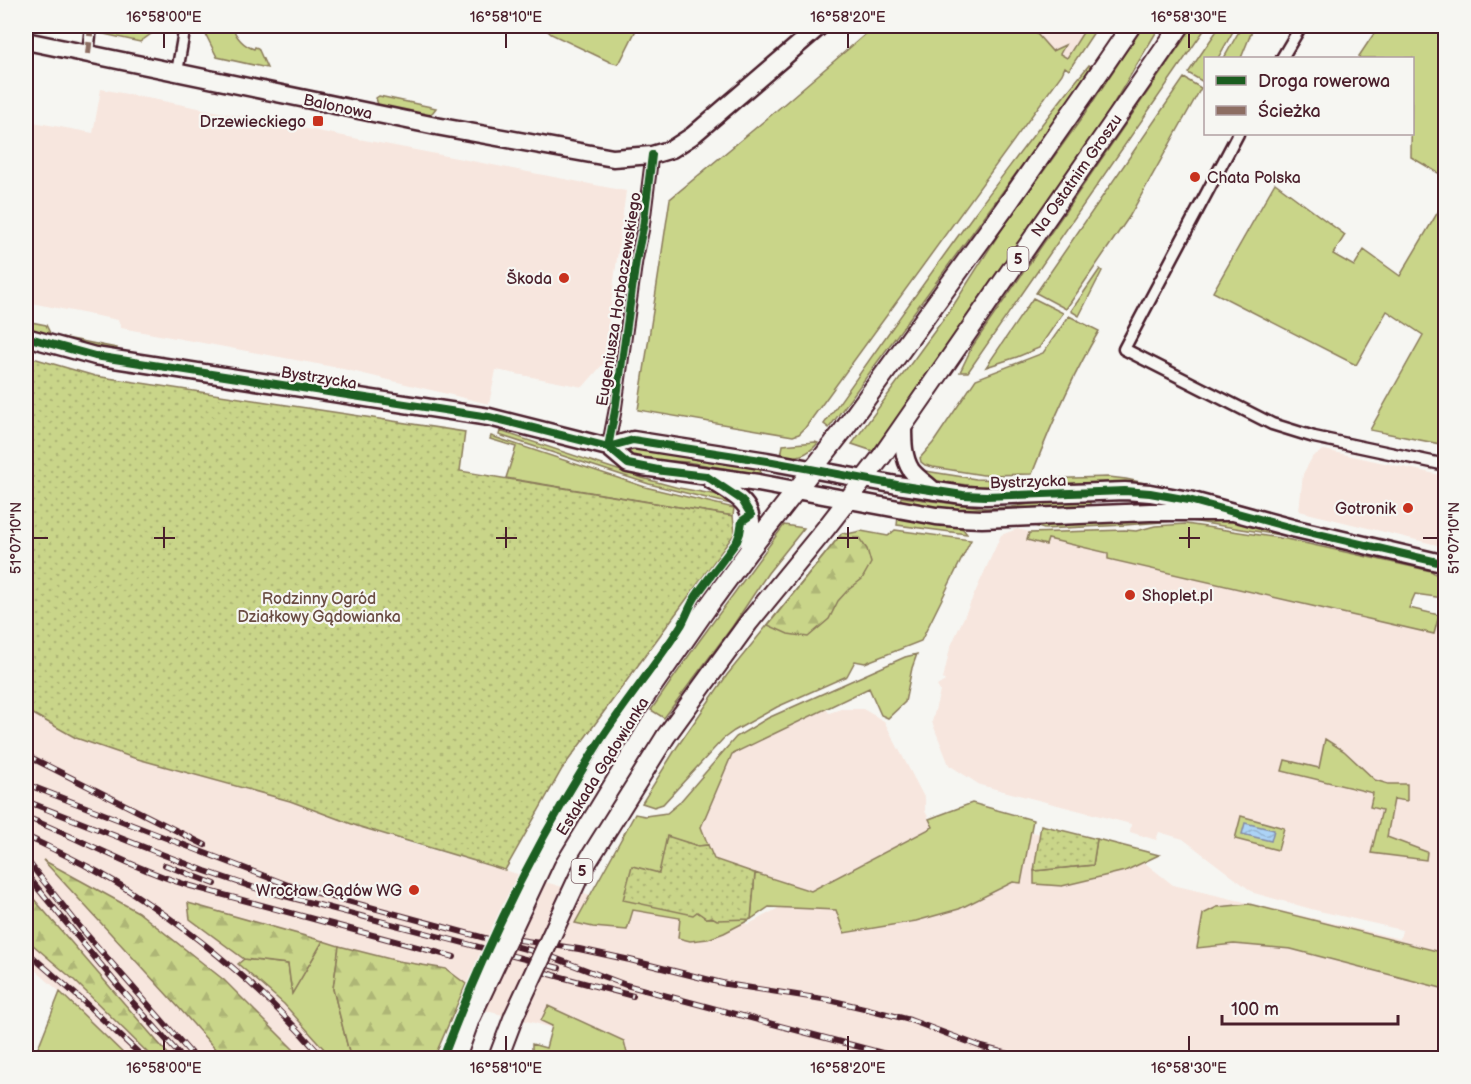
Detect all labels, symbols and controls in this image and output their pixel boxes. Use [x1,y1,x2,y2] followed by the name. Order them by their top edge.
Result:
[126,8,202,27] text: 16°58'00"E
[470,8,542,27] text: 16°58'10"E
[810,8,886,27] text: 16°58'20"E
[1151,8,1227,27] text: 16°58'30"E
[1204,57,1414,135] legend
[1258,71,1390,92] text: Droga rowerowa
[301,91,374,124] street label: Balonowa
[1258,99,1321,122] text: Ścieżka
[1028,111,1127,241] street label: Na Ostatnim Groszu
[199,113,306,132] place label: Drzewieckiego
[311,114,325,128] marker: Drzewieckiego
[1207,169,1301,188] place label: Chata Polska
[1188,170,1202,184] marker: Chata Polska
[593,191,646,408] street label: Eugeniusza Horbaczewskiego
[1008,247,1028,271] road number: 5
[506,268,552,289] place label: Škoda
[557,271,571,285] marker: Škoda
[280,363,358,394] street label: Bystrzycka
[989,472,1067,493] street label: Bystrzycka
[1335,500,1396,519] place label: Gotronik
[1401,501,1415,515] marker: Gotronik
[7,502,26,574] text: 51°07'10"N
[1445,502,1464,574] text: 51°07'10"N
[1142,587,1213,606] place label: Shoplet.pl
[1123,588,1137,602] marker: Shoplet.pl
[237,590,401,627] park label: Rodzinny Ogród Działkowy Gądowianka
[553,694,654,839] street label: Estakada Gądowianka
[572,859,592,883] road number: 5
[256,882,402,901] place label: Wrocław Gądów WG
[407,883,421,897] marker: Wrocław Gądów WG
[1222,988,1398,1026] scale bar
[1231,999,1279,1020] text: 100 m
[126,1059,202,1078] text: 16°58'00"E
[470,1059,542,1078] text: 16°58'10"E
[810,1059,886,1078] text: 16°58'20"E
[1151,1059,1227,1078] text: 16°58'30"E

